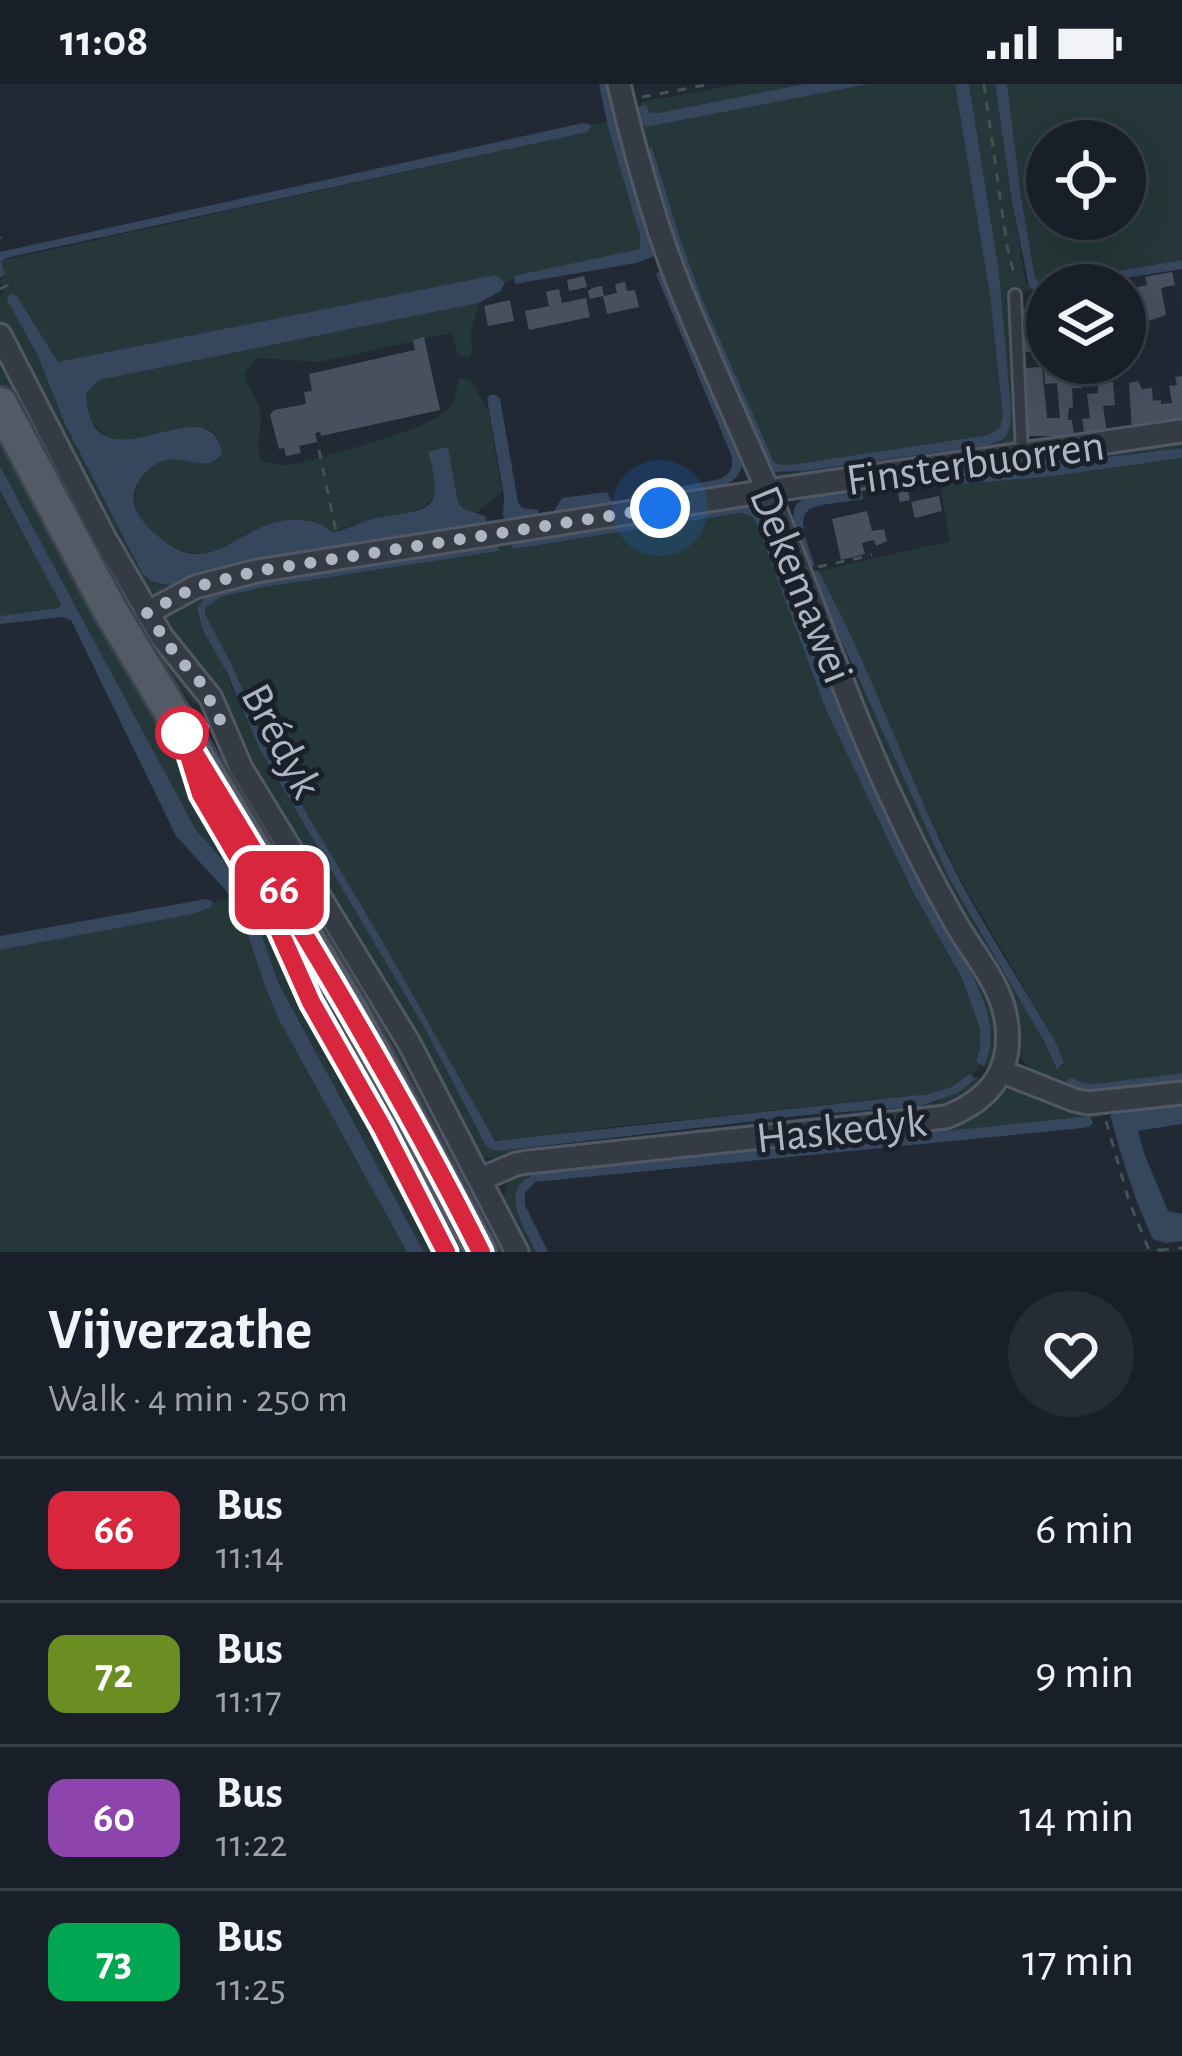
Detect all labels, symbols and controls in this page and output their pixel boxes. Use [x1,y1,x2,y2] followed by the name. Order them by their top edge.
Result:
[60,19,148,64] text: 11:08
[1026,120,1146,384] map controls
[1026,120,1146,240] button: locate
[1026,264,1146,384] button: layers
[843,423,1107,504] street label: Finsterbuorren
[630,478,690,538] your location
[741,480,860,690] street label: Dekemawei
[232,677,330,806] street label: Brédyk
[157,708,207,758] unlabelled marker
[225,851,333,929] line badge: 66
[259,869,299,911] text: 66
[754,1099,929,1162] street label: Haskedyk
[1008,1291,1134,1417] button: heart
[48,1302,312,1359] text: Vijverzathe
[48,1380,348,1419] text: Walk · 4 min · 250 m
[216,1483,283,1528] text: Bus
[1035,1507,1134,1552] text: 6 min
[94,1509,134,1551] text: 66
[216,1537,284,1576] text: 11:14
[216,1627,283,1672] text: Bus
[1035,1651,1134,1696] text: 9 min
[95,1653,133,1695] text: 72
[216,1681,281,1720] text: 11:17
[216,1771,283,1816] text: Bus
[1019,1795,1134,1840] text: 14 min
[93,1797,135,1839] text: 60
[216,1825,287,1864] text: 11:22
[216,1915,283,1960] text: Bus
[1022,1939,1134,1984] text: 17 min
[96,1941,132,1983] text: 73
[216,1969,286,2008] text: 11:25

